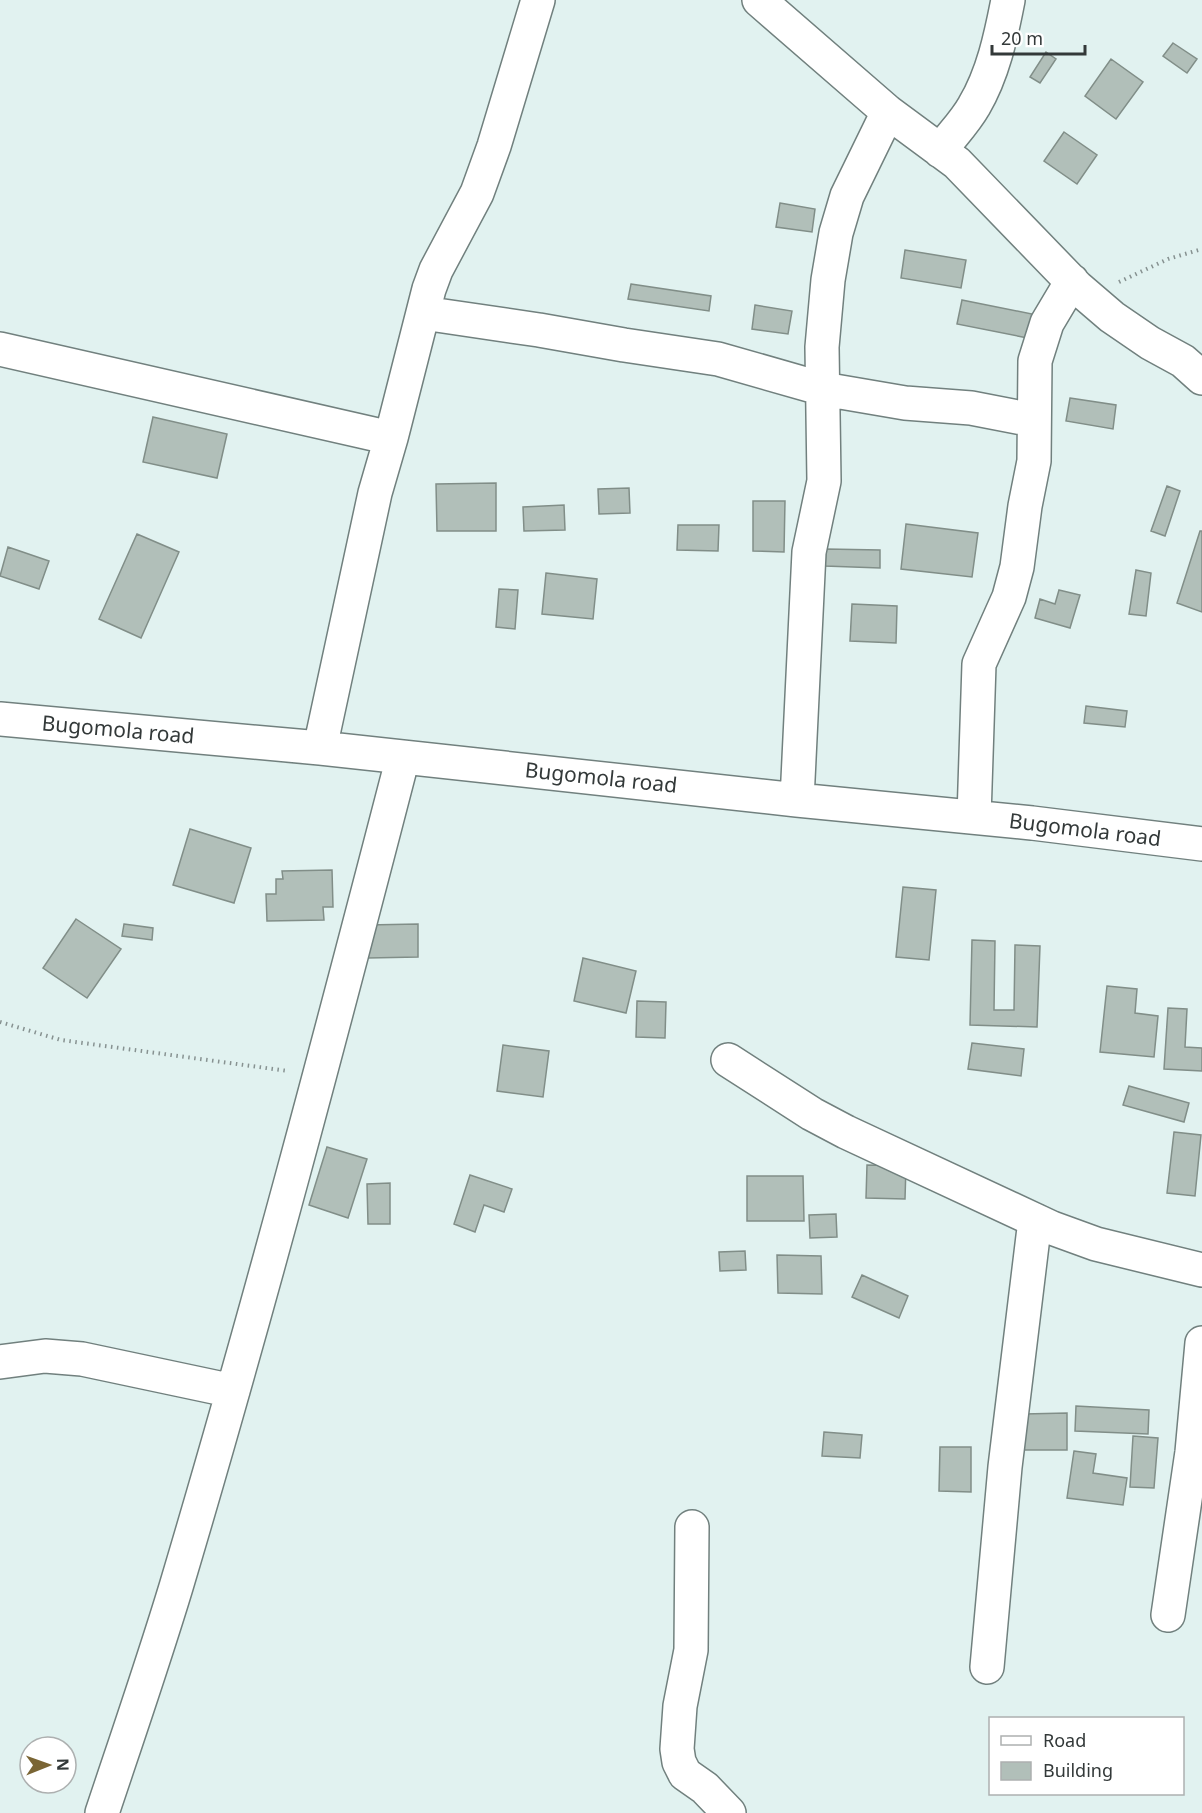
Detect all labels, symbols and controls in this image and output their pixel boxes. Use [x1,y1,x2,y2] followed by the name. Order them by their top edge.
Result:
[992,18,1085,56] scale bar
[1001,26,1043,50] text: 20 m
[41,708,195,750] street label: Bugomola road
[524,755,679,799] street label: Bugomola road
[1008,806,1163,852] street label: Bugomola road
[989,1717,1184,1795] legend
[1043,1728,1086,1752] text: Road
[18,1735,78,1795] north arrow
[52,1758,74,1771] text: N
[1043,1758,1113,1782] text: Building

